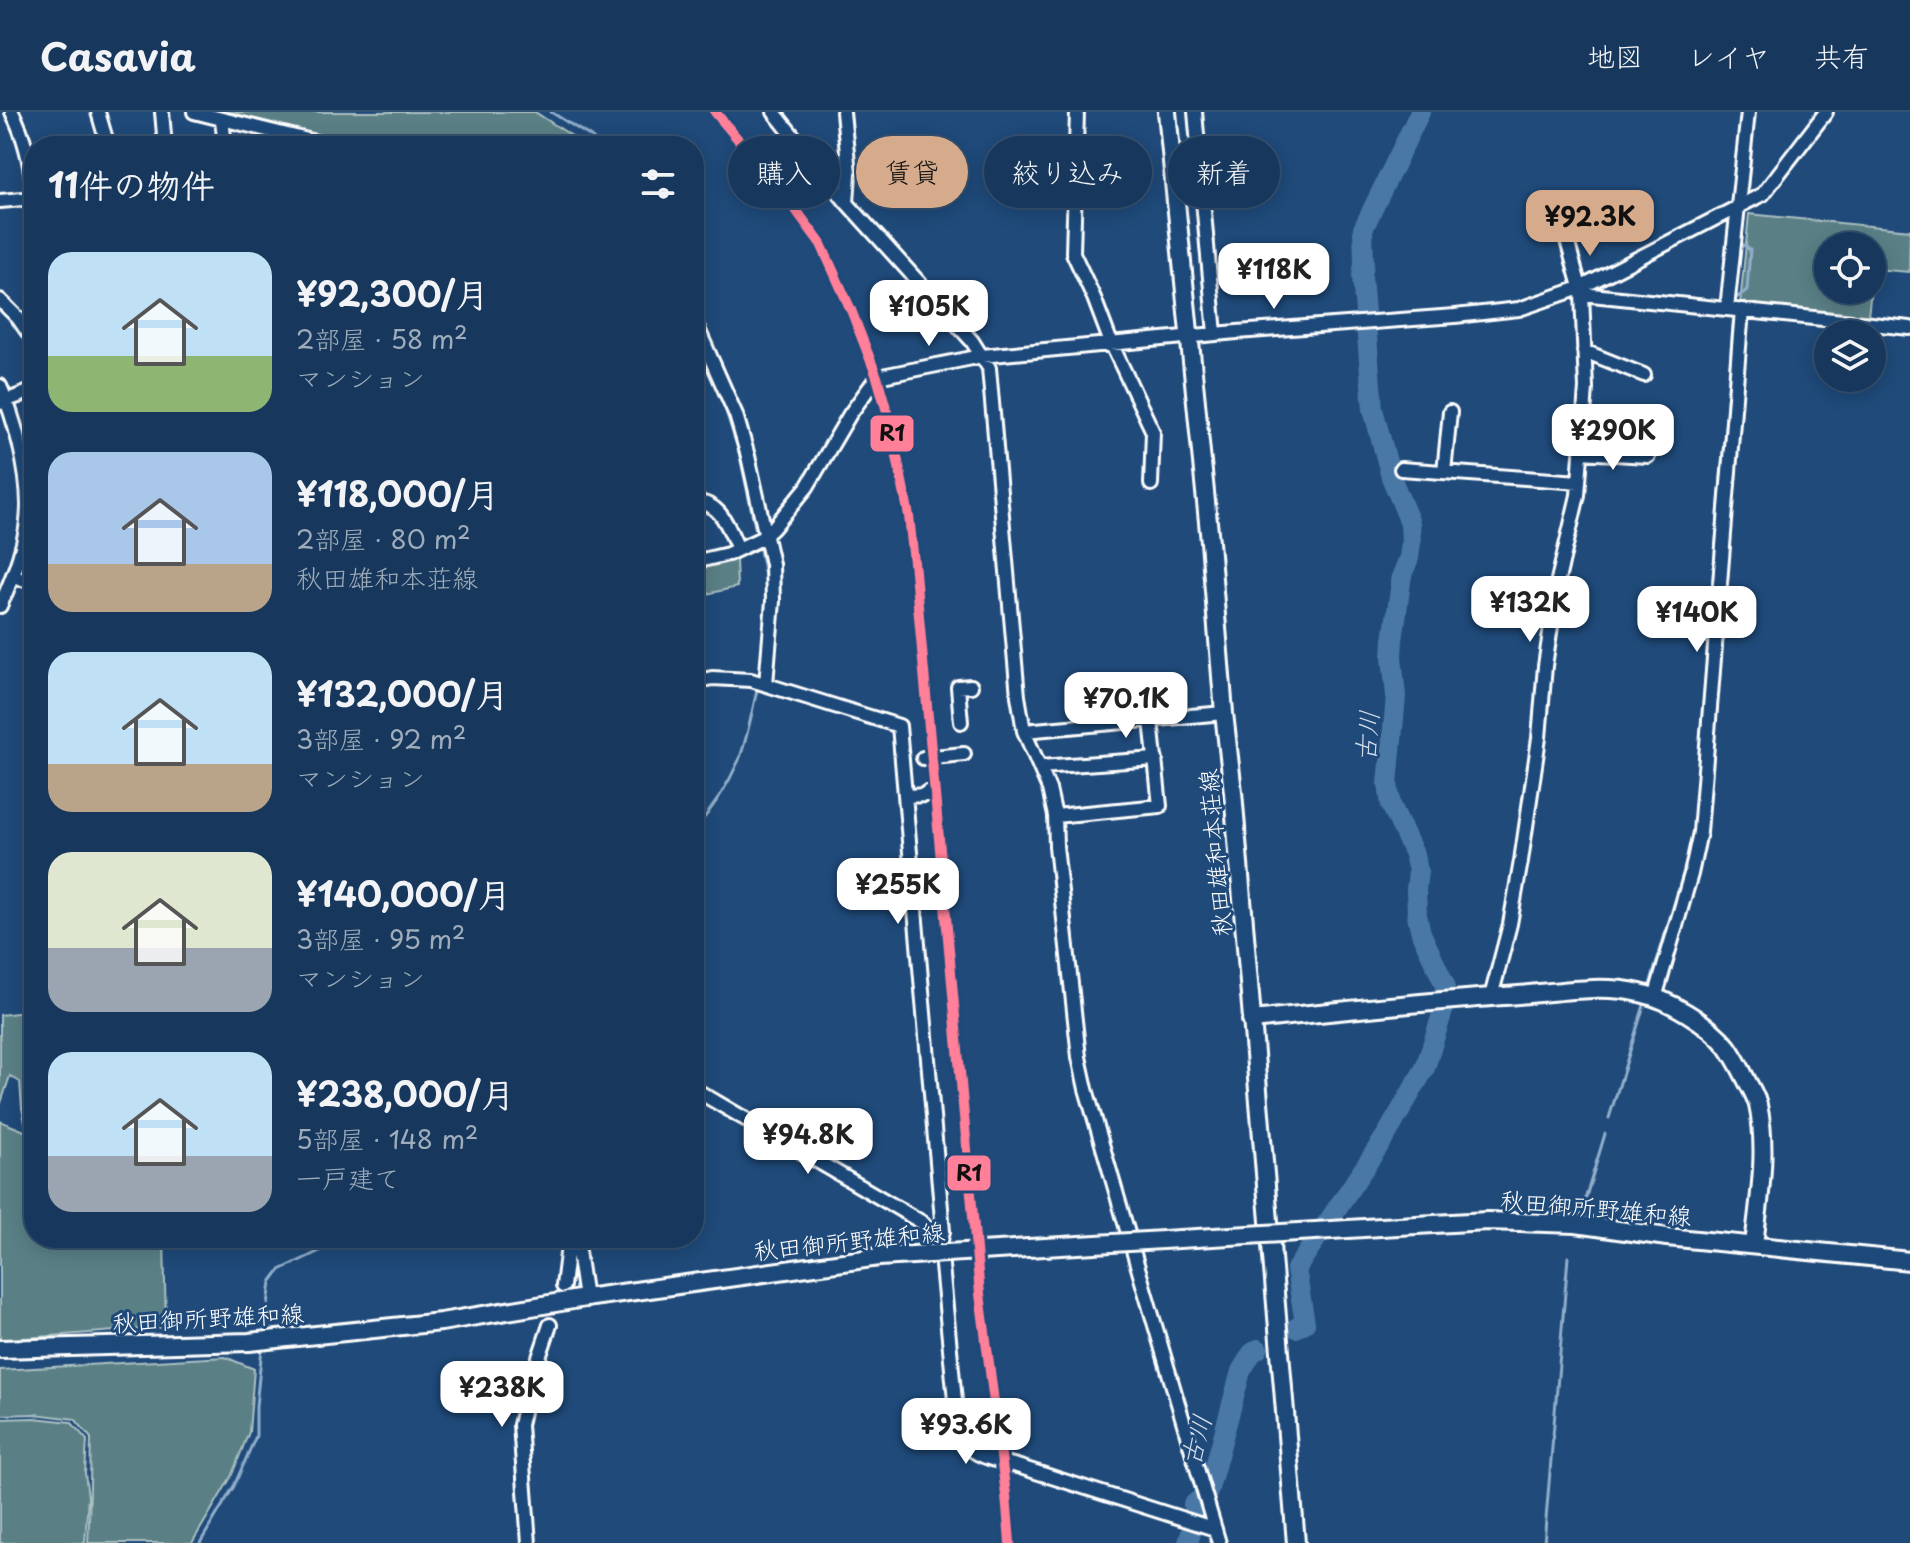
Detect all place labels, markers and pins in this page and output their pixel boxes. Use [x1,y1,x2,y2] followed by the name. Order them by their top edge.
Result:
[1525,190,1655,258] pin: ¥92.3K
[1218,243,1330,311] pin: ¥118K
[873,280,985,348] pin: ¥105K
[1557,404,1669,472] pin: ¥290K
[1474,576,1586,644] pin: ¥132K
[1641,586,1753,654] pin: ¥140K
[1061,672,1191,740] pin: ¥70.1K
[842,858,954,926] pin: ¥255K
[743,1108,873,1176] pin: ¥94.8K
[446,1361,558,1429] pin: ¥238K
[901,1398,1031,1466] pin: ¥93.6K

